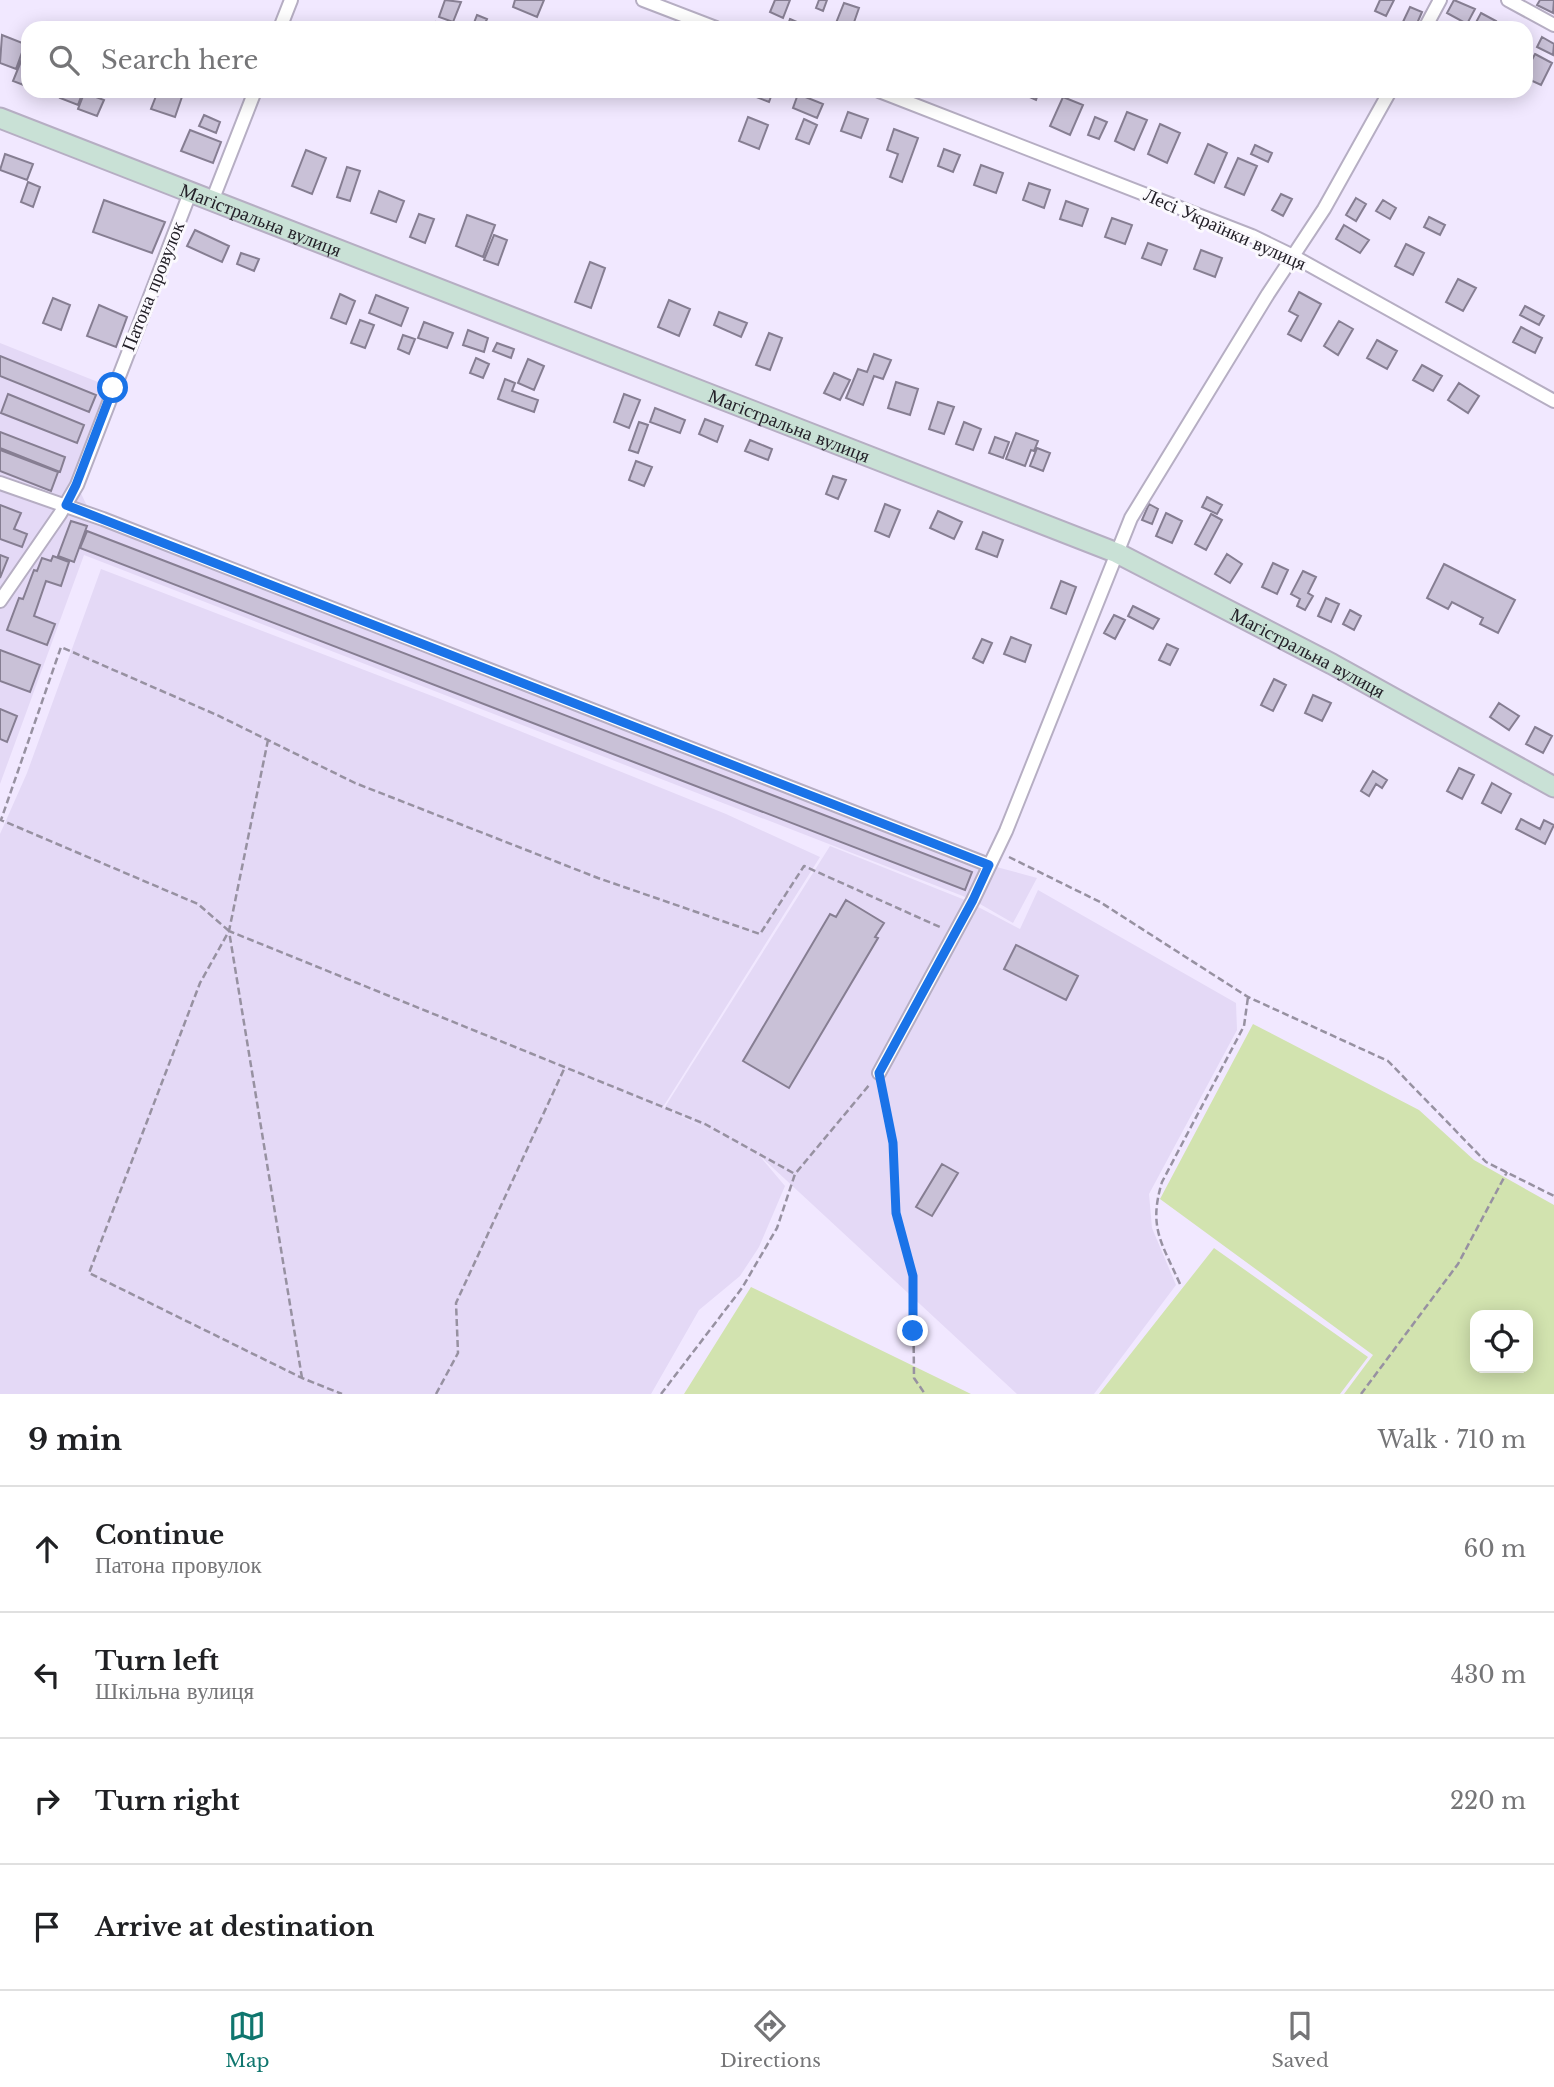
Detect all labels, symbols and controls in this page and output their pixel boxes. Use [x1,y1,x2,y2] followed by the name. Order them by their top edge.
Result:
[21,21,1533,98] search box
[45,41,83,79] icon: search
[101,44,258,76] text: Search here
[177,178,345,261] street label: Магістральна вулиця
[1140,183,1310,275] street label: Лесі Українки вулиця
[117,217,190,354] street label: Патона провулок
[97,372,128,403] route start
[705,384,873,467] street label: Магістральна вулиця
[1227,602,1389,703] street label: Магістральна вулиця
[1470,1310,1533,1373] map controls
[1470,1310,1533,1373] button: locate
[897,1315,928,1346] route end
[28,1421,122,1458] text: 9 min
[1378,1426,1526,1454] text: Walk · 710 m
[95,1519,224,1551] text: Continue
[28,1530,66,1568] icon: ahead
[1464,1535,1526,1563] text: 60 m
[95,1551,262,1579] text: Патона провулок
[95,1645,219,1677] text: Turn left
[28,1656,66,1694] icon: left
[1451,1661,1526,1689] text: 430 m
[95,1677,254,1705] text: Шкільна вулиця
[28,1782,66,1820] icon: right
[95,1785,240,1817] text: Turn right
[1450,1787,1526,1815] text: 220 m
[28,1908,66,1946] icon: arrive
[95,1911,375,1943] text: Arrive at destination
[225,2007,269,2072] tab: Map
[720,2007,821,2072] tab: Directions
[1271,2007,1329,2072] tab: Saved

